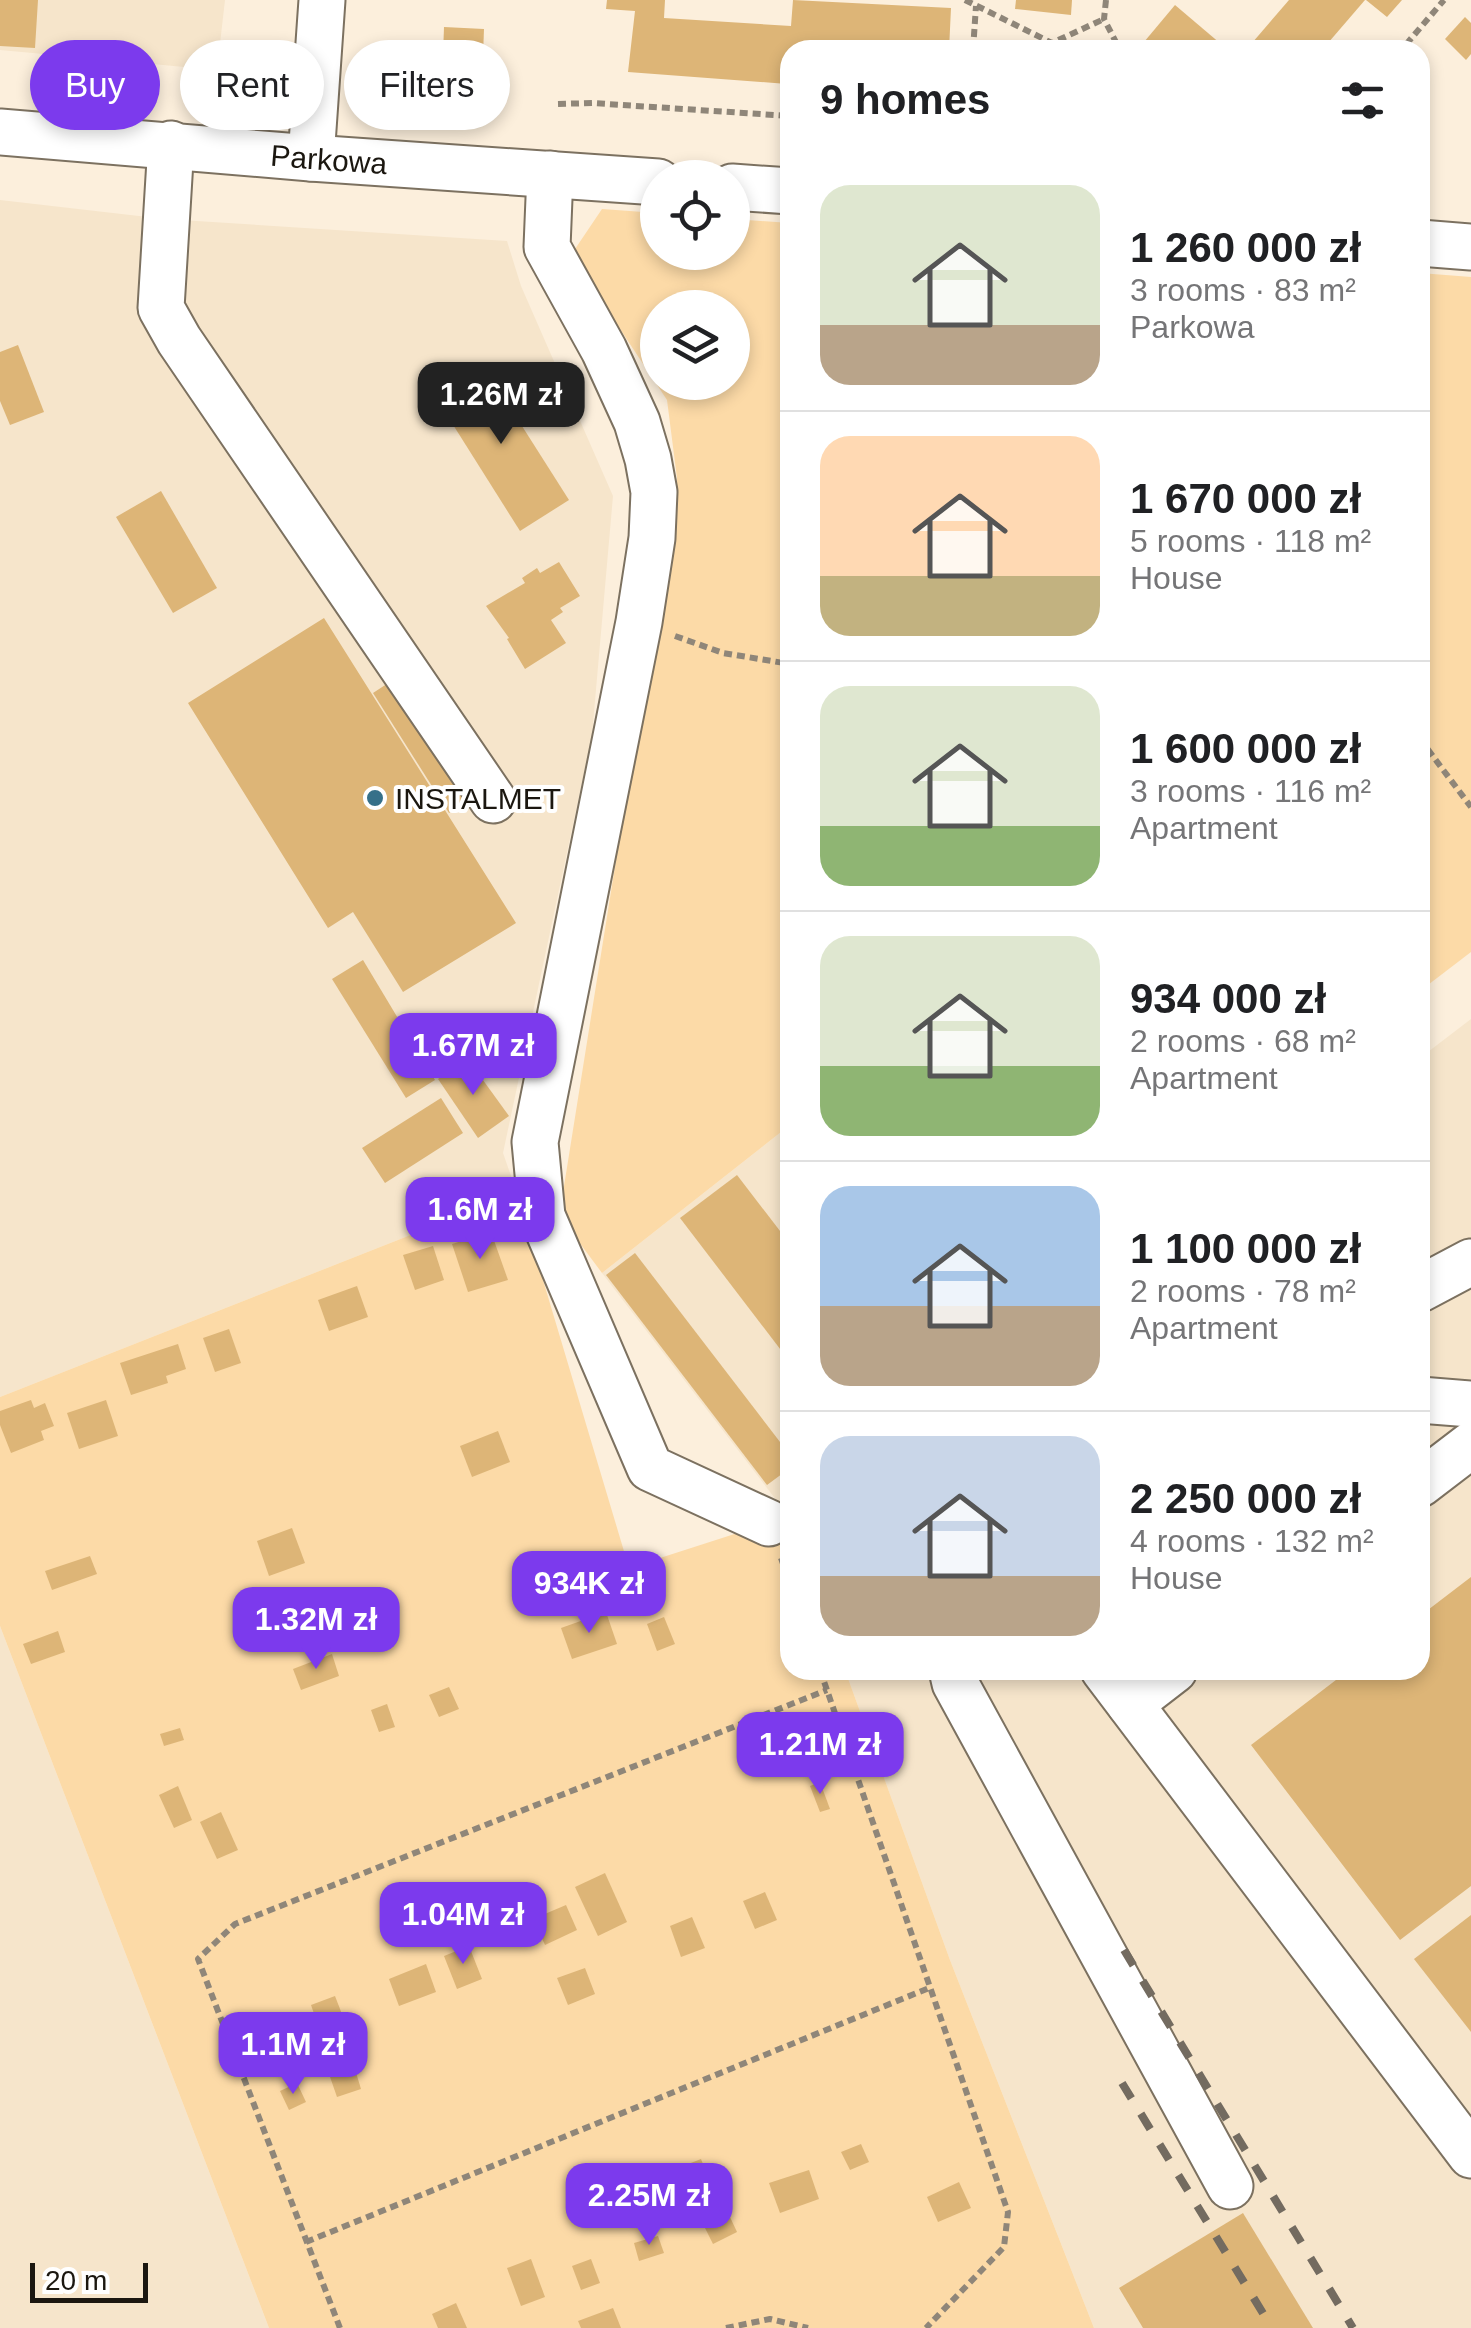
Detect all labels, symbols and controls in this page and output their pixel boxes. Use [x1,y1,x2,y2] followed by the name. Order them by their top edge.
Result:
[30,40,160,130] chip: Buy
[180,40,324,130] chip: Rent
[344,40,510,130] chip: Filters
[1335,73,1390,128] icon: filters
[820,76,990,123] text: 9 homes
[269,138,389,180] street label: Parkowa
[640,160,750,400] map controls
[640,160,750,270] button: locate
[1130,224,1361,271] text: 1 260 000 zł
[900,225,1020,345] icon: home
[1130,272,1356,308] text: 3 rooms · 83 m²
[640,290,750,400] button: layers
[1130,309,1255,345] text: Parkowa
[398,362,604,447] pin: 1.26M zł
[440,376,562,412] text: 1.26M zł
[1130,475,1361,522] text: 1 670 000 zł
[900,476,1020,596] icon: home
[1130,523,1371,559] text: 5 rooms · 118 m²
[1130,560,1223,596] text: House
[1130,725,1361,772] text: 1 600 000 zł
[900,726,1020,846] icon: home
[1130,773,1371,809] text: 3 rooms · 116 m²
[395,782,561,815] place label: INSTALMET
[364,787,386,809] marker: INSTALMET
[1130,810,1278,846] text: Apartment
[1130,975,1326,1022] text: 934 000 zł
[900,976,1020,1096] icon: home
[370,1013,576,1098] pin: 1.67M zł
[1130,1023,1356,1059] text: 2 rooms · 68 m²
[412,1027,534,1063] text: 1.67M zł
[1130,1060,1278,1096] text: Apartment
[388,1177,572,1262] pin: 1.6M zł
[428,1191,532,1227] text: 1.6M zł
[1130,1225,1361,1272] text: 1 100 000 zł
[900,1226,1020,1346] icon: home
[1130,1273,1356,1309] text: 2 rooms · 78 m²
[1130,1310,1278,1346] text: Apartment
[1130,1475,1361,1522] text: 2 250 000 zł
[900,1476,1020,1596] icon: home
[1130,1523,1374,1559] text: 4 rooms · 132 m²
[497,1551,681,1636] pin: 934K zł
[1130,1560,1223,1596] text: House
[534,1565,644,1601] text: 934K zł
[213,1587,419,1672] pin: 1.32M zł
[255,1601,377,1637] text: 1.32M zł
[717,1712,923,1797] pin: 1.21M zł
[759,1726,881,1762] text: 1.21M zł
[360,1882,566,1967] pin: 1.04M zł
[402,1896,524,1932] text: 1.04M zł
[201,2012,385,2097] pin: 1.1M zł
[241,2026,345,2062] text: 1.1M zł
[546,2163,752,2248] pin: 2.25M zł
[588,2177,710,2213] text: 2.25M zł
[30,2258,148,2302] scale bar
[45,2265,107,2296] text: 20 m

